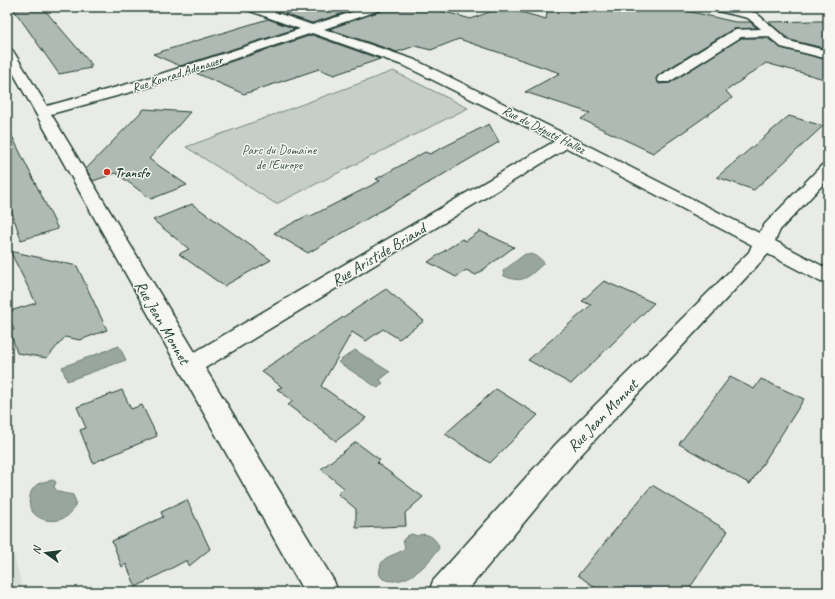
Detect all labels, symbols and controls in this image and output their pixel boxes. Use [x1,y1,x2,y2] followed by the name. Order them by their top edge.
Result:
[130,51,226,96] street label: Rue Konrad Adenauer
[500,102,588,158] street label: Rue du Député Hallez
[242,142,317,173] park label: Parc du Domaine de l'Europe
[115,165,151,181] place label: Transfo
[102,167,112,177] marker: Transfo
[328,217,432,291] street label: Rue Aristide Briand
[130,277,195,369] street label: Rue Jean Monnet
[563,374,644,456] street label: Rue Jean Monnet
[26,533,66,573] north arrow
[29,543,44,556] text: N

